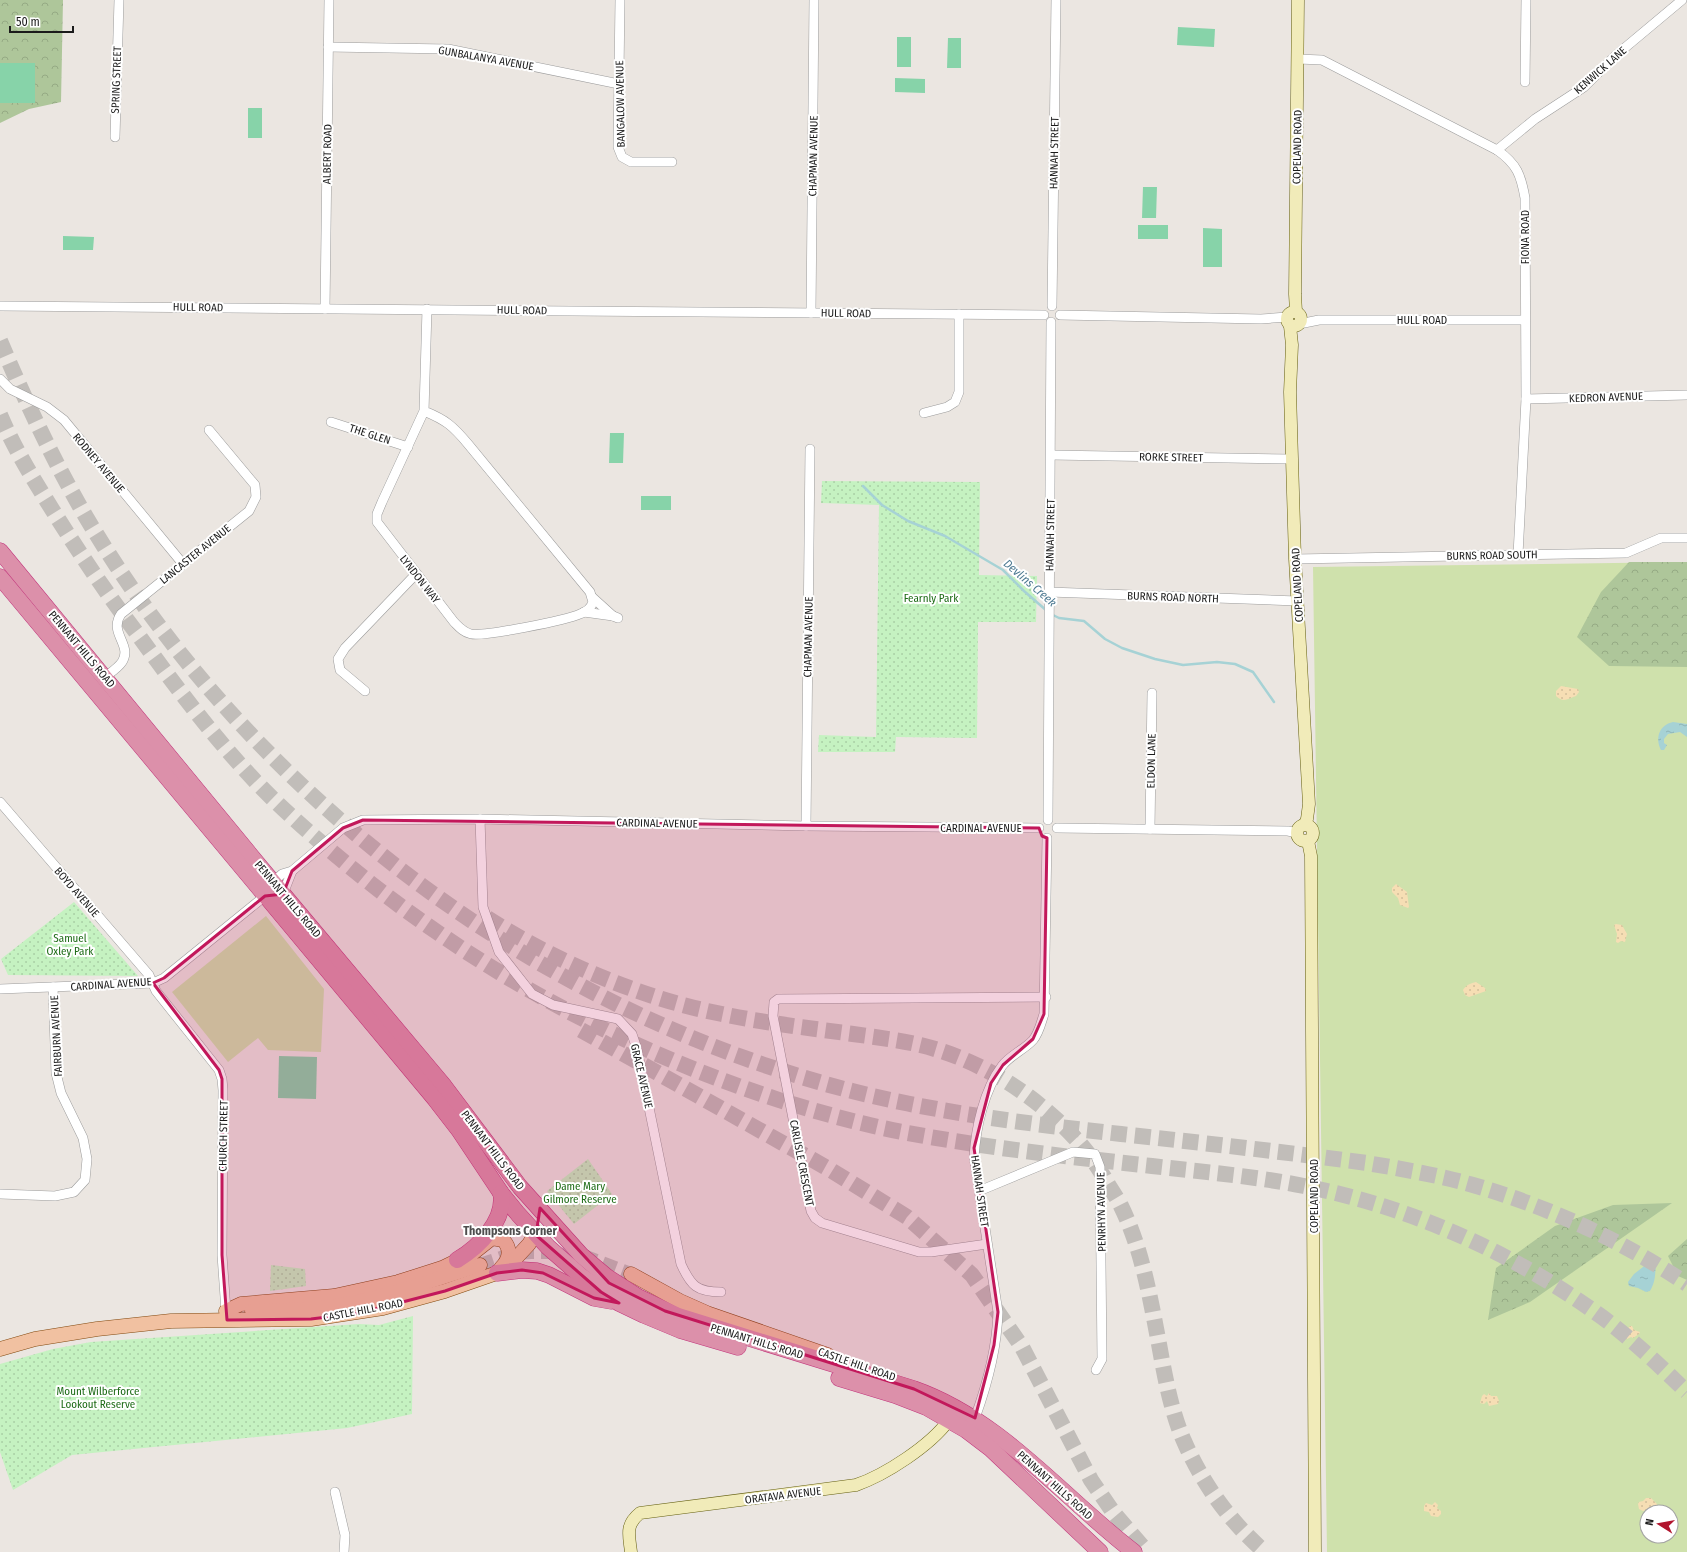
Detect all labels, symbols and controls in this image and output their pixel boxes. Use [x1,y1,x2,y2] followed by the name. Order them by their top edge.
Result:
[10,8,73,34] scale bar
[16,15,40,29] text: 50 m
[437,44,535,73] street label: GUNBALANYA AVENUE
[1571,44,1629,97] street label: KENWICK LANE
[109,45,124,114] street label: SPRING STREET
[613,60,628,148] street label: BANGALOW AVENUE
[1290,110,1305,184] street label: COPELAND ROAD
[806,115,821,197] street label: CHAPMAN AVENUE
[1047,116,1062,189] street label: HANNAH STREET
[320,124,335,184] street label: ALBERT ROAD
[1519,210,1532,264] street label: FIONA ROAD
[173,301,223,314] street label: HULL ROAD
[497,304,547,317] street label: HULL ROAD
[821,307,871,320] street label: HULL ROAD
[1397,314,1447,327] street label: HULL ROAD
[1569,390,1643,405] street label: KEDRON AVENUE
[348,422,392,447] street label: THE GLEN
[70,431,127,496] street label: RODNEY AVENUE
[1139,450,1204,465] street label: RORKE STREET
[1043,498,1058,571] street label: HANNAH STREET
[157,522,233,587] street label: LANCASTER AVENUE
[1289,547,1306,622] street label: COPELAND ROAD
[1446,548,1538,563] street label: BURNS ROAD SOUTH
[397,553,443,606] street label: LYNDON WAY
[1001,556,1059,610] water label: Devlins Creek
[1127,589,1219,606] street label: BURNS ROAD NORTH
[904,592,959,605] park label: Fearnly Park
[801,596,816,678] street label: CHAPMAN AVENUE
[46,608,118,690] street label: PENNANT HILLS ROAD
[1145,733,1158,789] street label: ELDON LANE
[616,816,698,831] street label: CARDINAL AVENUE
[940,822,1022,835] street label: CARDINAL AVENUE
[252,858,324,940] street label: PENNANT HILLS ROAD
[51,865,102,920] street label: BOYD AVENUE
[47,932,94,958] park label: Samuel Oxley Park
[70,975,152,994] street label: CARDINAL AVENUE
[48,995,65,1077] street label: FAIRBURN AVENUE
[628,1042,655,1110] street label: GRACE AVENUE
[216,1099,231,1172] street label: CHURCH STREET
[458,1108,527,1193] street label: PENNANT HILLS ROAD
[787,1119,816,1208] street label: CARLISLE CRESCENT
[968,1154,991,1229] street label: HANNAH STREET
[1308,1159,1321,1233] street label: COPELAND ROAD
[1094,1172,1109,1252] street label: PENRHYN AVENUE
[543,1180,617,1206] park label: Dame Mary Gilmore Reserve
[463,1224,557,1238] district label: Thompsons Corner
[322,1296,404,1325] street label: CASTLE HILL ROAD
[709,1321,805,1362] street label: PENNANT HILLS ROAD
[816,1345,897,1384] street label: CASTLE HILL ROAD
[57,1385,139,1411] park label: Mount Wilberforce Lookout Reserve
[1014,1448,1095,1522] street label: PENNANT HILLS ROAD
[744,1484,822,1507] street label: ORATAVA AVENUE
[1639,1504,1679,1544] north arrow
[1643,1518,1657,1527] text: N

